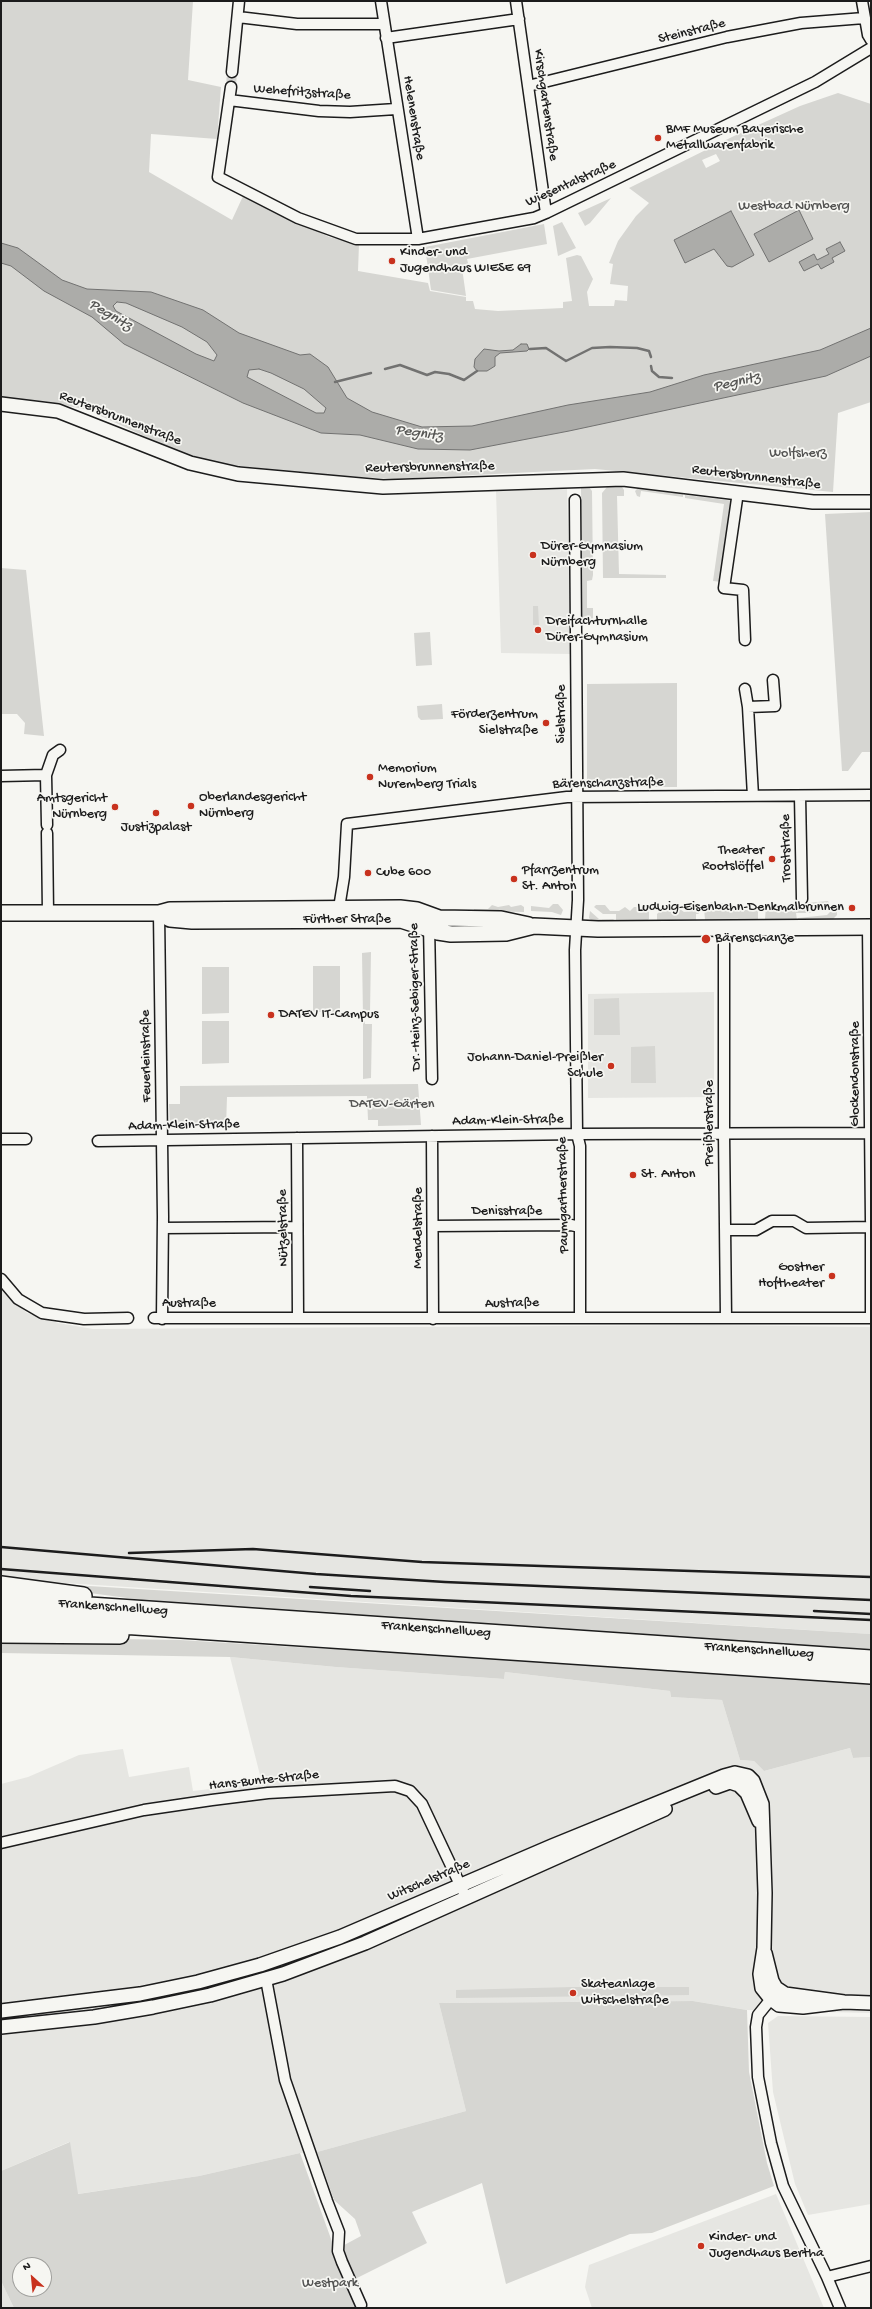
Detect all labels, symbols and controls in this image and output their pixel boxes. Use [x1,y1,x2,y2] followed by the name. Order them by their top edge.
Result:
[657,16,727,48] street label: Steinstraße
[529,48,561,162] street label: Kirschgartenstraße
[398,75,428,161] street label: Helenenstraße
[253,81,351,105] street label: Wehefritzstraße
[666,122,804,154] place label: BMF Museum Bayerische Metallwarenfabrik
[653,133,663,143] marker: BMF Museum Bayerische Metallwarenfabrik
[523,157,619,211] street label: Wiesentalstraße
[738,199,850,215] park label: Westbad Nürnberg
[400,245,531,278] place label: Kinder- und Jugendhaus WIESE 69
[387,256,397,266] marker: Kinder- und Jugendhaus WIESE 69
[85,296,135,336] water label: Pegnitz
[712,369,762,397] water label: Pegnitz
[56,388,184,450] street label: Reutersbrunnenstraße
[394,422,444,446] water label: Pegnitz
[769,446,827,462] park label: Wolfsherz
[365,458,495,478] street label: Reutersbrunnenstraße
[691,462,821,494] street label: Reutersbrunnenstraße
[541,539,643,572] place label: Dürer-Gymnasium Nürnberg
[528,550,538,560] marker: Dürer-Gymnasium Nürnberg
[546,614,648,646] place label: Dreifachturnhalle Dürer-Gymnasium
[533,625,543,635] marker: Dreifachturnhalle Dürer-Gymnasium
[554,684,570,744] street label: Sielstraße
[451,707,538,740] place label: Förderzentrum Sielstraße
[541,718,551,728] marker: Förderzentrum Sielstraße
[378,761,476,794] place label: Memorium Nuremberg Trials
[365,772,375,782] marker: Memorium Nuremberg Trials
[552,775,664,793] street label: Bärenschanzstraße
[199,790,306,822] place label: Oberlandesgericht Nürnberg
[37,791,107,824] place label: Amtsgericht Nürnberg
[186,801,196,811] marker: Oberlandesgericht Nürnberg
[110,802,120,812] marker: Amtsgericht Nürnberg
[151,808,161,818] marker: Justizpalast
[778,814,796,882] street label: Troststraße
[121,820,191,836] place label: Justizpalast
[702,843,764,876] place label: Theater Rootslöffel
[767,854,777,864] marker: Theater Rootslöffel
[522,863,599,896] place label: Pfarrzentrum St. Anton
[376,865,431,881] place label: Cube 600
[363,868,373,878] marker: Cube 600
[509,874,519,884] marker: Pfarrzentrum St. Anton
[637,900,844,916] place label: Ludwig-Eisenbahn-Denkmalbrunnen
[847,903,857,913] marker: Ludwig-Eisenbahn-Denkmalbrunnen
[303,912,391,928] street label: Fürther Straße
[406,923,426,1071] street label: Dr.-Heinz-Sebiger-Straße
[715,931,794,947] place label: Bärenschanze
[700,933,712,945] marker: Bärenschanze
[279,1007,379,1023] place label: DATEV IT-Campus
[138,1010,156,1102] street label: Feuerleinstraße
[266,1010,276,1020] marker: DATEV IT-Campus
[848,1021,864,1127] street label: Glockendonstraße
[467,1050,603,1082] place label: Johann-Daniel-Preißler Schule
[606,1061,616,1071] marker: Johann-Daniel-Preißler Schule
[702,1080,718,1166] street label: Preißlerstraße
[350,1097,434,1113] park label: DATEV-Gärten
[452,1112,564,1130] street label: Adam-Klein-Straße
[128,1117,240,1135] street label: Adam-Klein-Straße
[555,1137,573,1253] street label: Paumgartnerstraße
[641,1167,695,1183] place label: St. Anton
[628,1170,638,1180] marker: St. Anton
[411,1187,427,1269] street label: Mendelstraße
[275,1189,293,1267] street label: Nützelstraße
[472,1204,542,1220] street label: Denisstraße
[758,1260,824,1292] place label: Gostner Hoftheater
[827,1271,837,1281] marker: Gostner Hoftheater
[485,1295,539,1313] street label: Austraße
[162,1296,216,1312] street label: Austraße
[57,1596,169,1620] street label: Frankenschnellweg
[380,1618,492,1642] street label: Frankenschnellweg
[703,1639,815,1663] street label: Frankenschnellweg
[208,1767,320,1795] street label: Hans-Bunte-Straße
[385,1856,473,1906] street label: Witschelstraße
[581,1977,669,2010] place label: Skateanlage Witschelstraße
[568,1988,578,1998] marker: Skateanlage Witschelstraße
[709,2230,824,2262] place label: Kinder- und Jugendhaus Bertha
[696,2241,706,2251] marker: Kinder- und Jugendhaus Bertha
[12,2257,52,2297] north arrow
[21,2260,33,2274] text: N
[302,2276,358,2292] park label: Westpark

